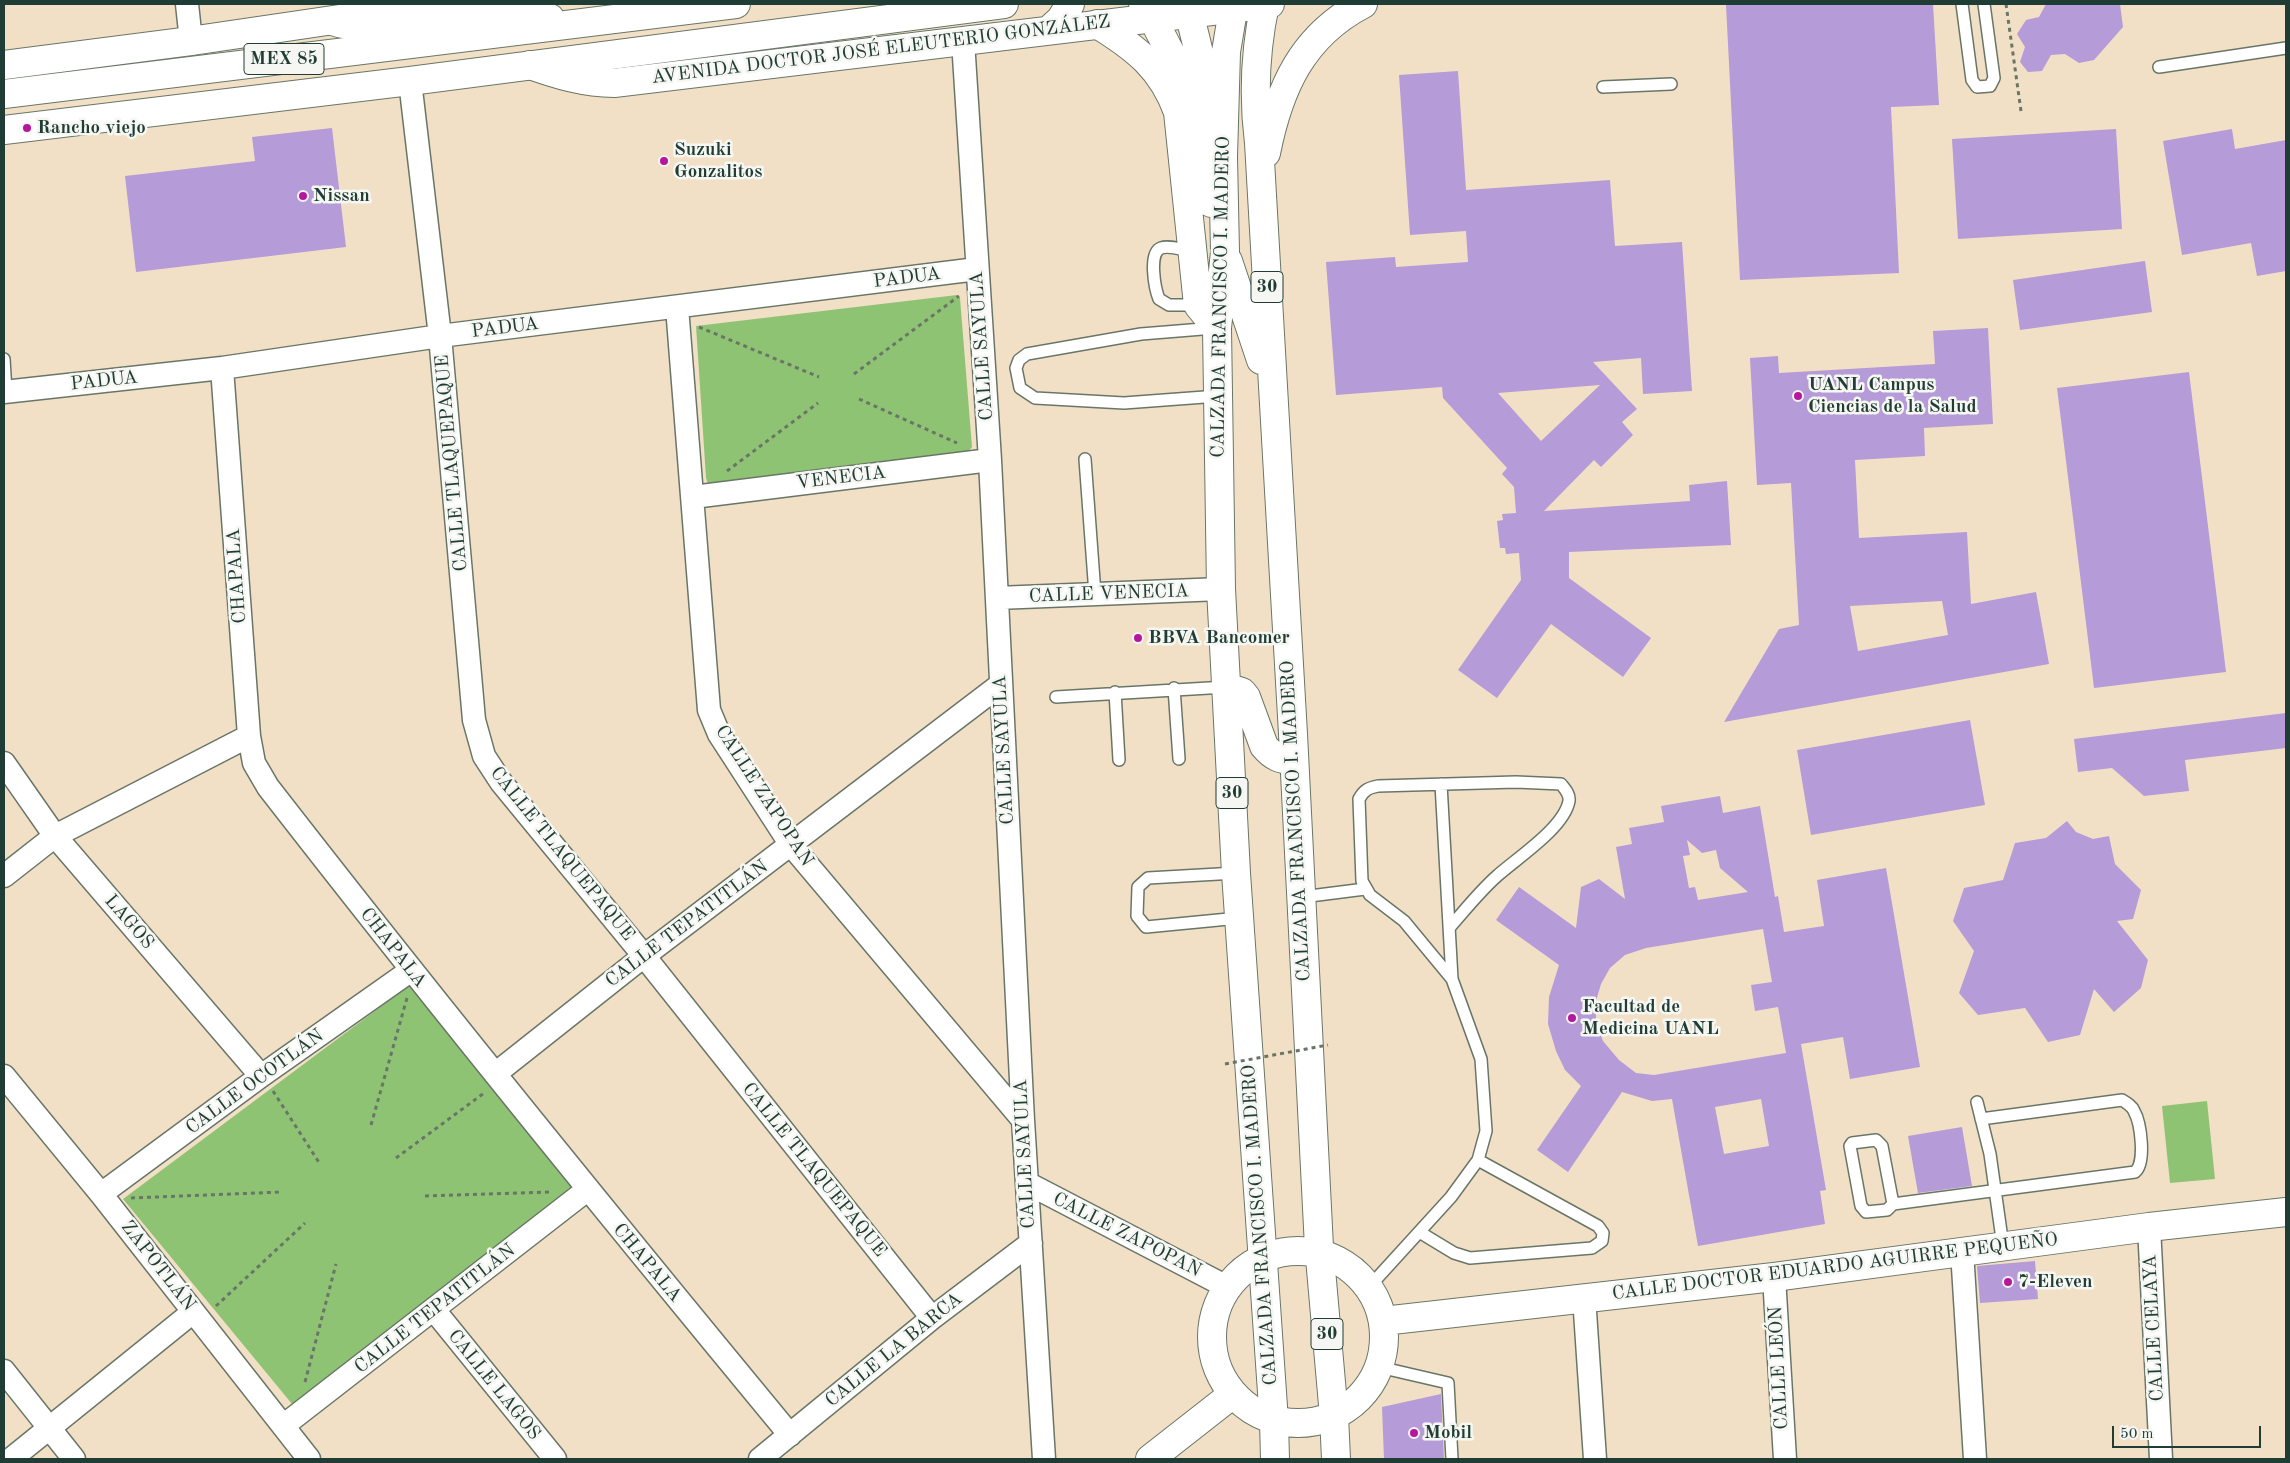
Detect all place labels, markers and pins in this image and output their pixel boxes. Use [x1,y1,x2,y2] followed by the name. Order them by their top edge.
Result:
[37,117,146,139] place label: Rancho viejo
[21,122,33,134] marker: Rancho viejo
[674,139,762,183] place label: Suzuki Gonzalitos
[658,155,670,167] marker: Suzuki Gonzalitos
[313,185,370,207] place label: Nissan
[297,190,309,202] marker: Nissan
[1808,374,1977,418] place label: UANL Campus Ciencias de la Salud
[1792,390,1804,402] marker: UANL Campus Ciencias de la Salud
[1148,627,1290,649] place label: BBVA Bancomer
[1132,632,1144,644] marker: BBVA Bancomer
[1582,996,1719,1040] place label: Facultad de Medicina UANL
[1566,1012,1578,1024] marker: Facultad de Medicina UANL
[2018,1271,2093,1293] place label: 7-Eleven
[2002,1276,2014,1288] marker: 7-Eleven
[1424,1422,1472,1444] place label: Mobil
[1408,1427,1420,1439] marker: Mobil

